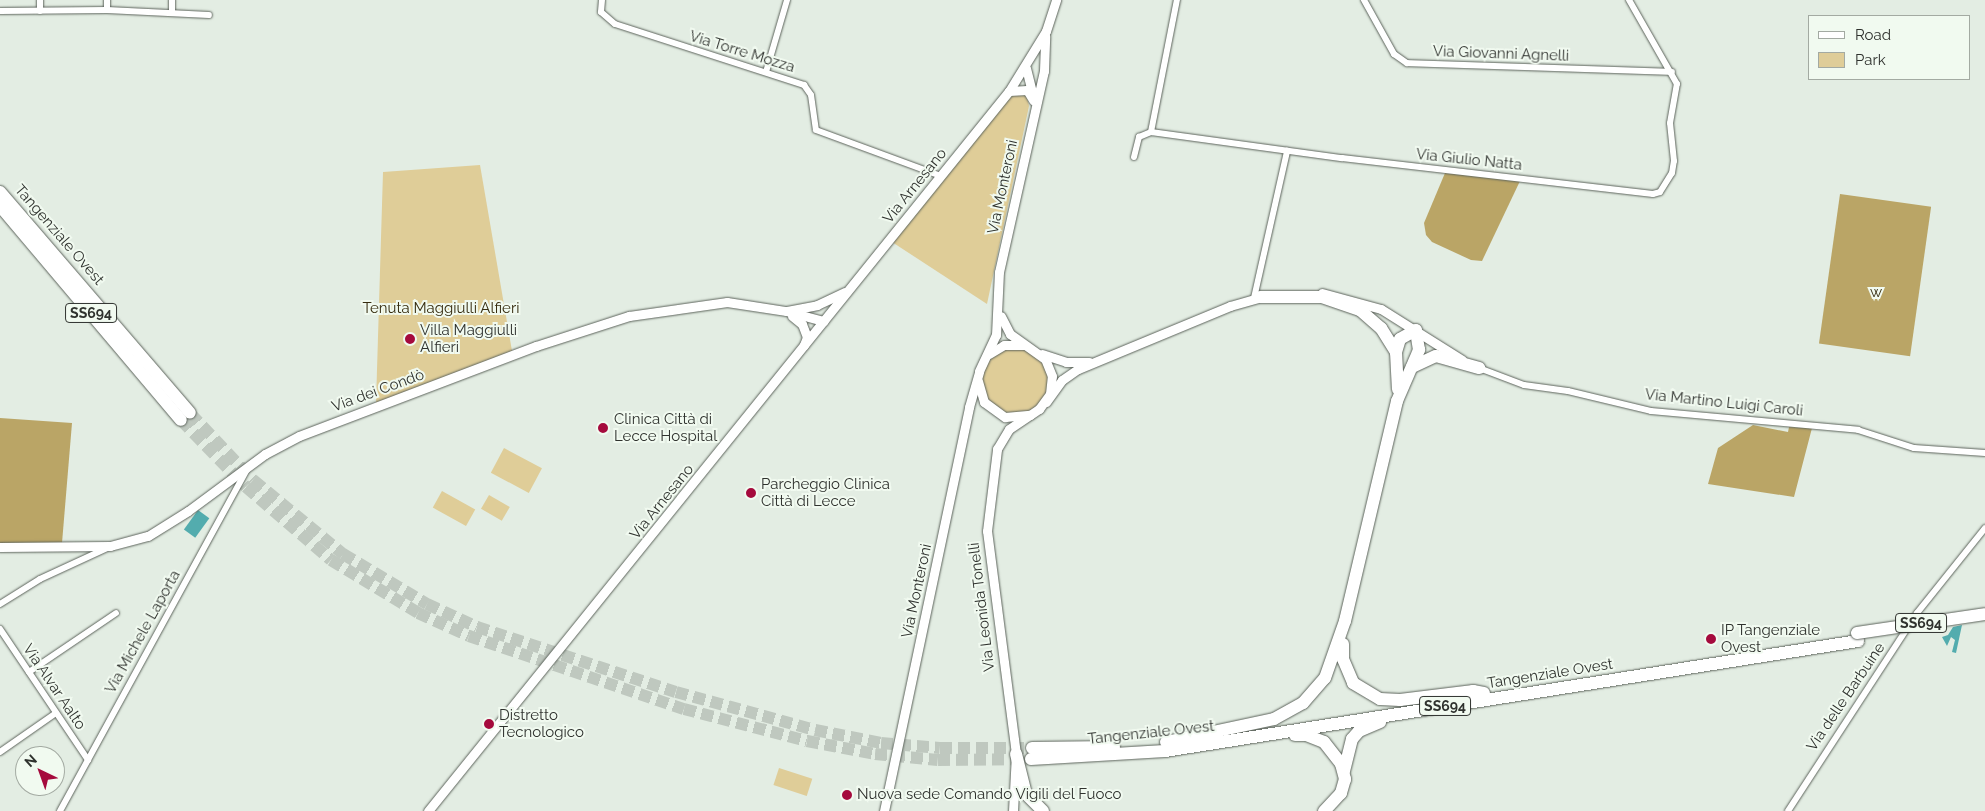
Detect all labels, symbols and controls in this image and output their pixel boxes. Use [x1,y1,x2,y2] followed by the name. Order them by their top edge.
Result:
[1808,15,1970,80] legend
[1855,26,1891,44] text: Road
[687,27,797,77] street label: Via Torre Mozza
[1432,43,1570,65] street label: Via Giovanni Agnelli
[1855,51,1886,69] text: Park
[984,138,1022,236] street label: Via Monteroni
[879,145,951,227] street label: Via Arnesano
[1415,145,1523,175] street label: Via Giulio Natta
[11,181,107,289] street label: Tangenziale Ovest
[1870,284,1882,302] park label: w
[362,300,520,318] park label: Tenuta Maggiulli Alfieri
[65,302,117,324] road number: SS694
[420,321,517,356] place label: Villa Maggiulli Alfieri
[404,333,416,345] marker: Villa Maggiulli Alfieri
[329,366,427,416] street label: Via dei Condò
[1644,386,1804,420] street label: Via Martino Luigi Caroli
[614,410,717,445] place label: Clinica Città di Lecce Hospital
[596,421,610,435] marker: Clinica Città di Lecce Hospital
[626,461,698,543] street label: Via Arnesano
[761,475,890,510] place label: Parcheggio Clinica Città di Lecce
[745,487,757,499] marker: Parcheggio Clinica Città di Lecce
[965,541,999,673] street label: Via Leonida Tonelli
[898,542,936,640] street label: Via Monteroni
[102,567,184,697] street label: Via Michele Laporta
[1895,612,1947,634] road number: SS694
[1721,621,1821,656] place label: IP Tangenziale Ovest
[1705,633,1717,645] marker: IP Tangenziale Ovest
[1803,639,1889,755] street label: Via delle Barbuine
[18,640,90,734] street label: Via Alvar Aalto
[1486,655,1614,693] street label: Tangenziale Ovest
[1419,694,1471,718] road number: SS694
[499,706,584,741] place label: Distretto Tecnologico
[1087,717,1215,749] street label: Tangenziale Ovest
[483,718,495,730] marker: Distretto Tecnologico
[15,746,65,796] north arrow
[21,751,40,770] text: N
[857,786,1122,804] place label: Nuova sede Comando Vigili del Fuoco
[841,789,853,801] marker: Nuova sede Comando Vigili del Fuoco

